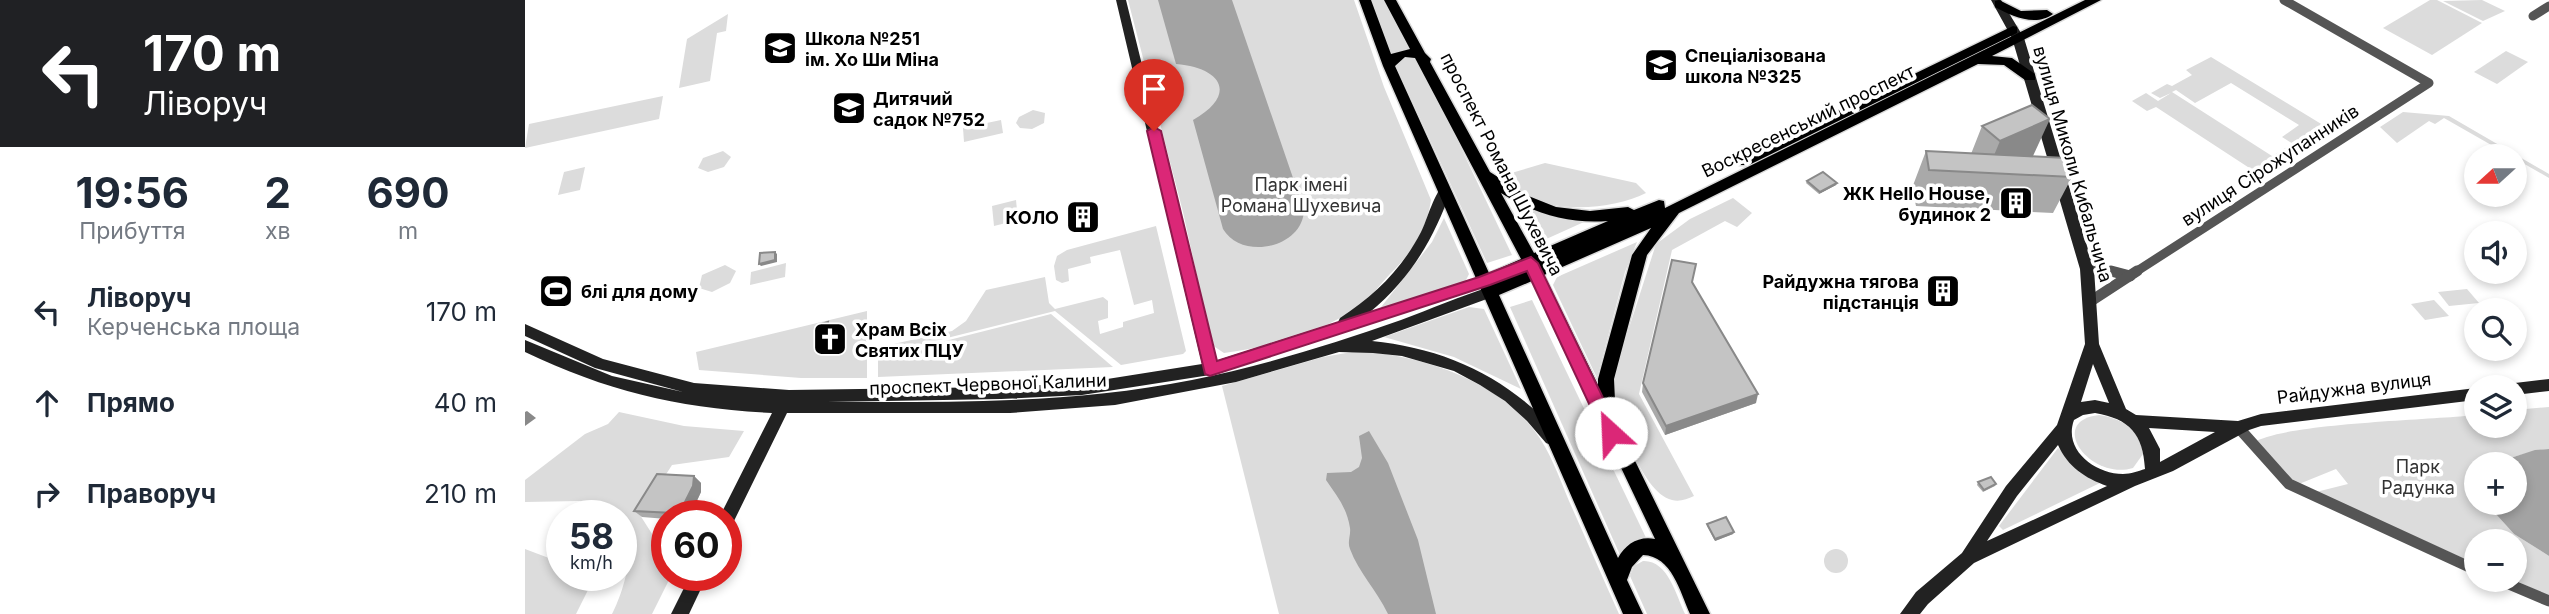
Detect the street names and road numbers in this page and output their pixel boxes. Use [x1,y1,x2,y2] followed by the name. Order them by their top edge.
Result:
[2029,43,2117,285] street label: вулиця Миколи Кибальчича
[1436,49,1568,279] street label: проспект Романа Шухевича
[1698,60,1918,182] street label: Воскресенський проспект
[2178,100,2362,230] street label: вулиця Сірожупанників
[2276,368,2432,408] street label: Райдужна вулиця
[869,369,1107,399] street label: проспект Червоної Калини

